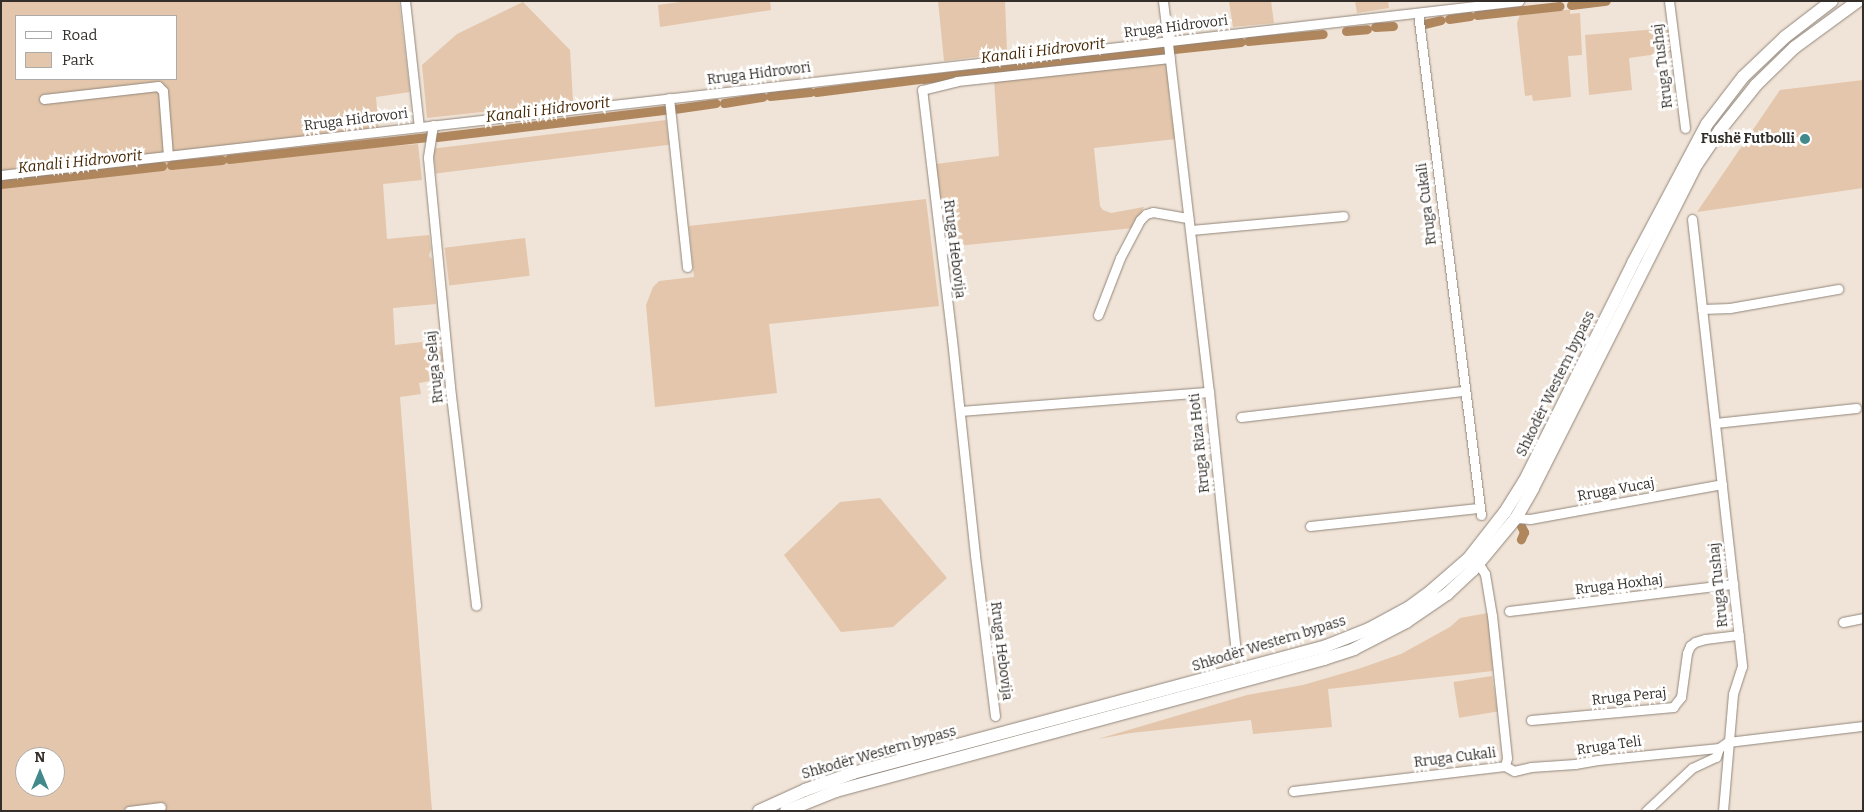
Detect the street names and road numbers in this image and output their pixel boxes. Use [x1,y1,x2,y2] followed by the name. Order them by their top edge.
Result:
[1123,12,1229,42] street label: Rruga Hidrovori
[1649,23,1677,109] street label: Rruga Tushaj
[706,59,812,89] street label: Rruga Hidrovori
[303,105,409,135] street label: Rruga Hidrovori
[1414,162,1440,246] street label: Rruga Cukali
[940,199,968,299] street label: Rruga Hebovija
[1513,308,1599,460] street label: Shkodër Western bypass
[423,330,447,404] street label: Rruga Selaj
[1186,392,1214,494] street label: Rruga Riza Hoti
[1576,475,1656,505] street label: Rruga Vucaj
[1706,542,1732,628] street label: Rruga Tushaj
[1574,571,1664,599] street label: Rruga Hoxhaj
[987,601,1015,701] street label: Rruga Hebovija
[1190,613,1348,675] street label: Shkodër Western bypass
[1591,685,1667,709] street label: Rruga Peraj
[800,723,958,783] street label: Shkodër Western bypass
[1576,733,1642,759] street label: Rruga Teli
[1413,745,1497,771] street label: Rruga Cukali

